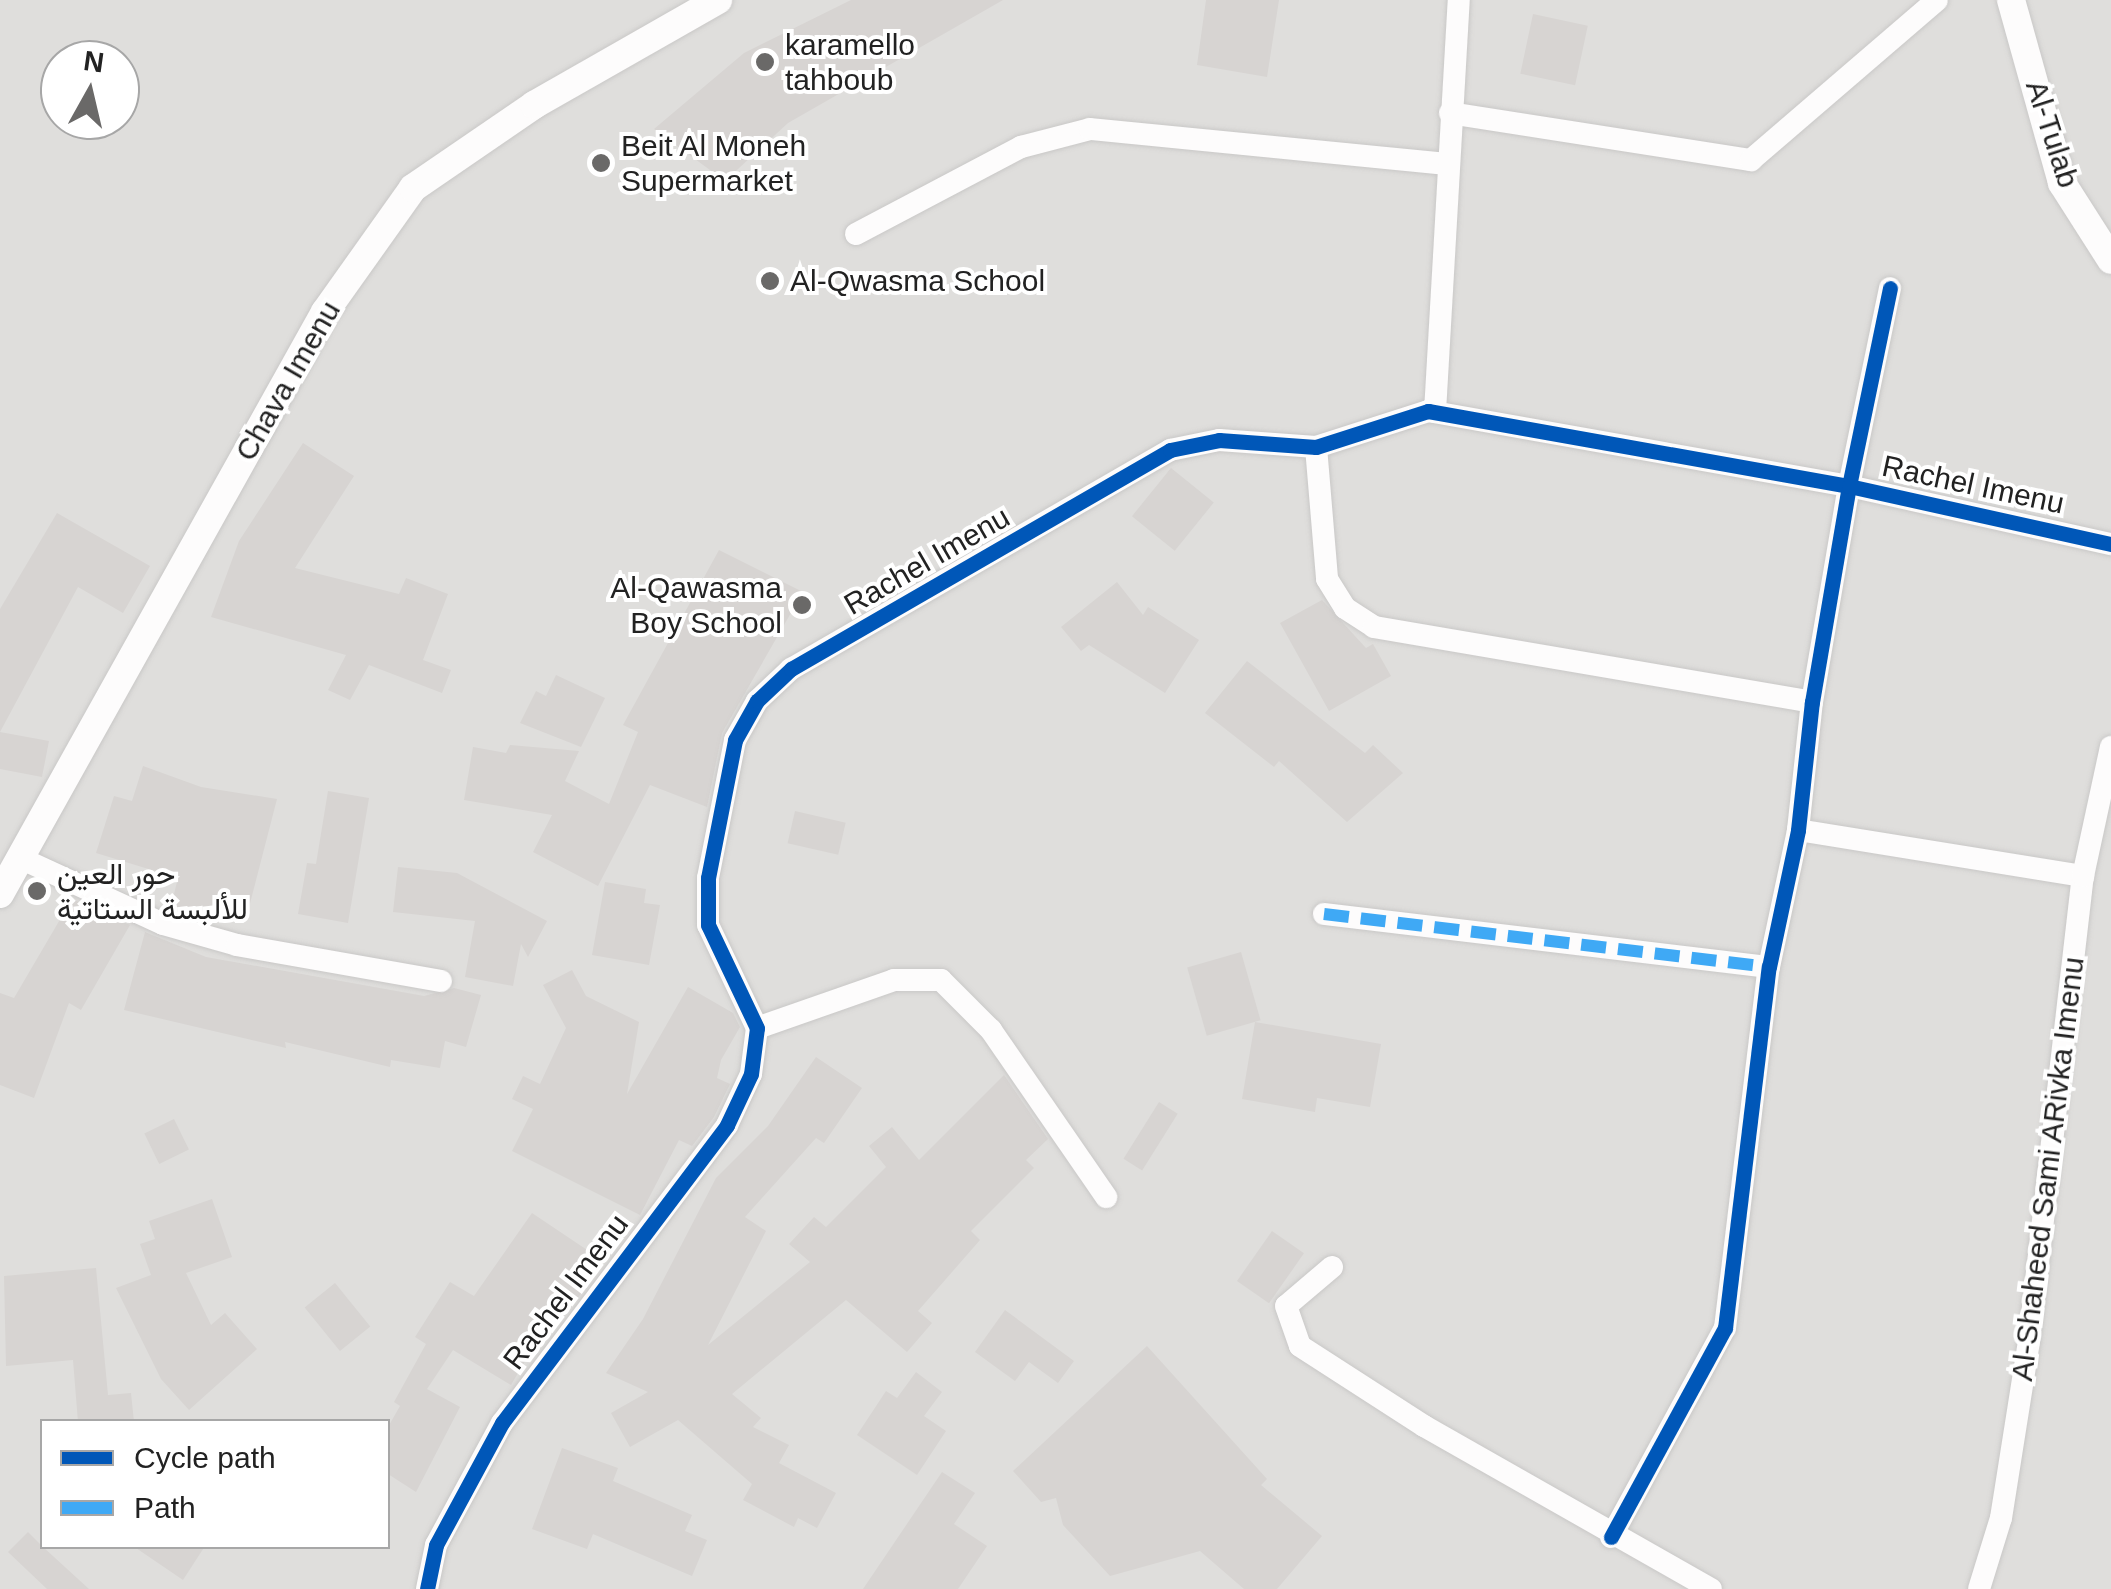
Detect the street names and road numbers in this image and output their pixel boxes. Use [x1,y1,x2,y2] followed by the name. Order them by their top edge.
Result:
[2018,76,2086,192] street label: Al-Tulab
[228,295,348,467] street label: Chava Imenu
[1879,448,2067,522] street label: Rachel Imenu
[838,499,1016,623] street label: Rachel Imenu
[2004,954,2092,1384] street label: Al-Shaheed Sami ARivka Imenu
[496,1207,636,1377] street label: Rachel Imenu

